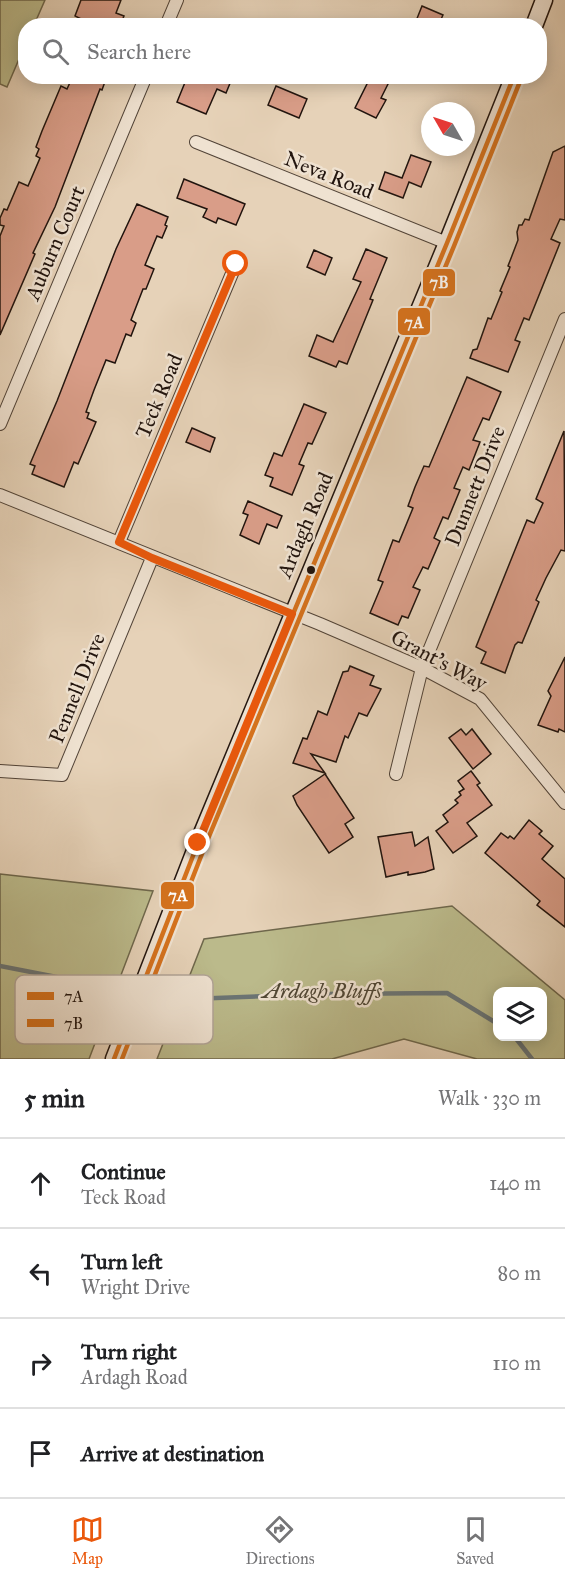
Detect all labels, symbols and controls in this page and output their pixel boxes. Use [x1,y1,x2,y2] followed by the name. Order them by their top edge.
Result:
[18,18,547,84] search box
[39,35,72,68] icon: search
[87,38,191,65] text: Search here
[421,102,475,156] north arrow
[280,145,378,205] street label: Neva Road
[19,181,91,305] street label: Auburn Court
[222,250,248,276] route start
[422,268,456,297] line badge: 7B
[429,273,449,292] text: 7B
[397,307,431,336] line badge: 7A
[404,313,424,332] text: 7A
[130,349,189,442] street label: Teck Road
[439,422,511,550] street label: Dunnett Drive
[271,468,339,583] street label: Ardagh Road
[305,564,317,576] unlabelled marker
[386,624,493,697] street label: Grant's Way
[43,629,111,747] street label: Pennell Drive
[184,829,210,855] route end
[160,881,195,910] line badge: 7A
[168,886,188,905] text: 7A
[15,975,213,1044] legend
[260,978,383,1006] park label: Ardagh Bluffs
[64,987,84,1006] text: 7A
[493,987,547,1041] map controls
[493,987,547,1041] button: layers
[64,1014,83,1033] text: 7B
[24,1082,85,1114] text: 5 min
[438,1086,541,1110] text: Walk · 330 m
[81,1158,166,1185] text: Continue
[24,1167,57,1200] icon: ahead
[489,1171,541,1195] text: 140 m
[81,1185,166,1209] text: Teck Road
[81,1248,163,1275] text: Turn left
[24,1257,57,1290] icon: left
[498,1261,541,1285] text: 80 m
[81,1275,190,1299] text: Wright Drive
[81,1338,177,1365] text: Turn right
[24,1347,57,1380] icon: right
[493,1351,541,1375] text: 110 m
[81,1365,188,1389] text: Ardagh Road
[24,1437,57,1470] icon: arrive
[81,1440,264,1467] text: Arrive at destination
[71,1513,104,1568] tab: Map
[246,1513,314,1568] tab: Directions
[456,1513,494,1568] tab: Saved

